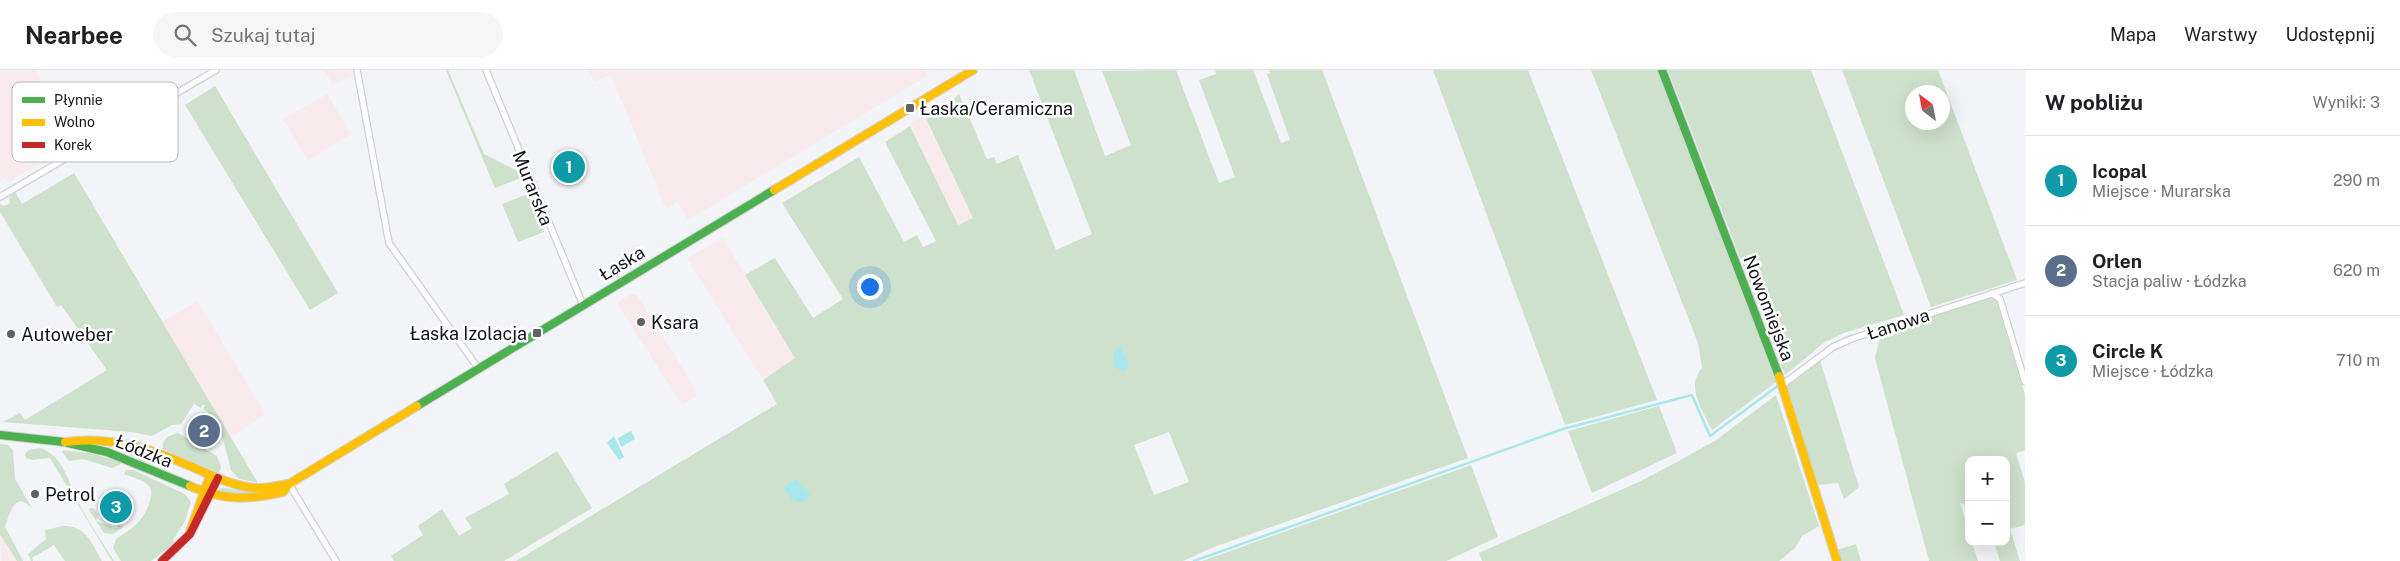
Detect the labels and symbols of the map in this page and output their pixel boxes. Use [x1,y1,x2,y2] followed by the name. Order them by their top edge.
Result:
[12,82,178,162] legend
[1905,85,1950,130] north arrow
[54,92,103,108] text: Płynnie
[920,98,1073,119] place label: Łaska/Ceramiczna
[904,102,916,114] marker: Łaska/Ceramiczna
[54,114,95,130] text: Wolno
[54,137,92,153] text: Korek
[508,147,558,229] street label: Murarska
[553,148,585,186] pin: 1
[596,241,648,285] street label: Łaska
[1739,252,1799,364] street label: Nowomiejska
[857,274,883,300] your location
[1864,304,1932,344] street label: Łanowa
[651,312,699,333] place label: Ksara
[635,316,647,328] marker: Ksara
[410,323,527,344] place label: Łaska Izolacja
[21,324,113,345] place label: Autoweber
[531,327,543,339] marker: Łaska Izolacja
[5,328,17,340] marker: Autoweber
[188,412,220,450] pin: 2
[112,430,176,472] street label: Łódzka
[45,484,96,505] place label: Petrol
[29,488,41,500] marker: Petrol
[100,488,132,526] pin: 3

